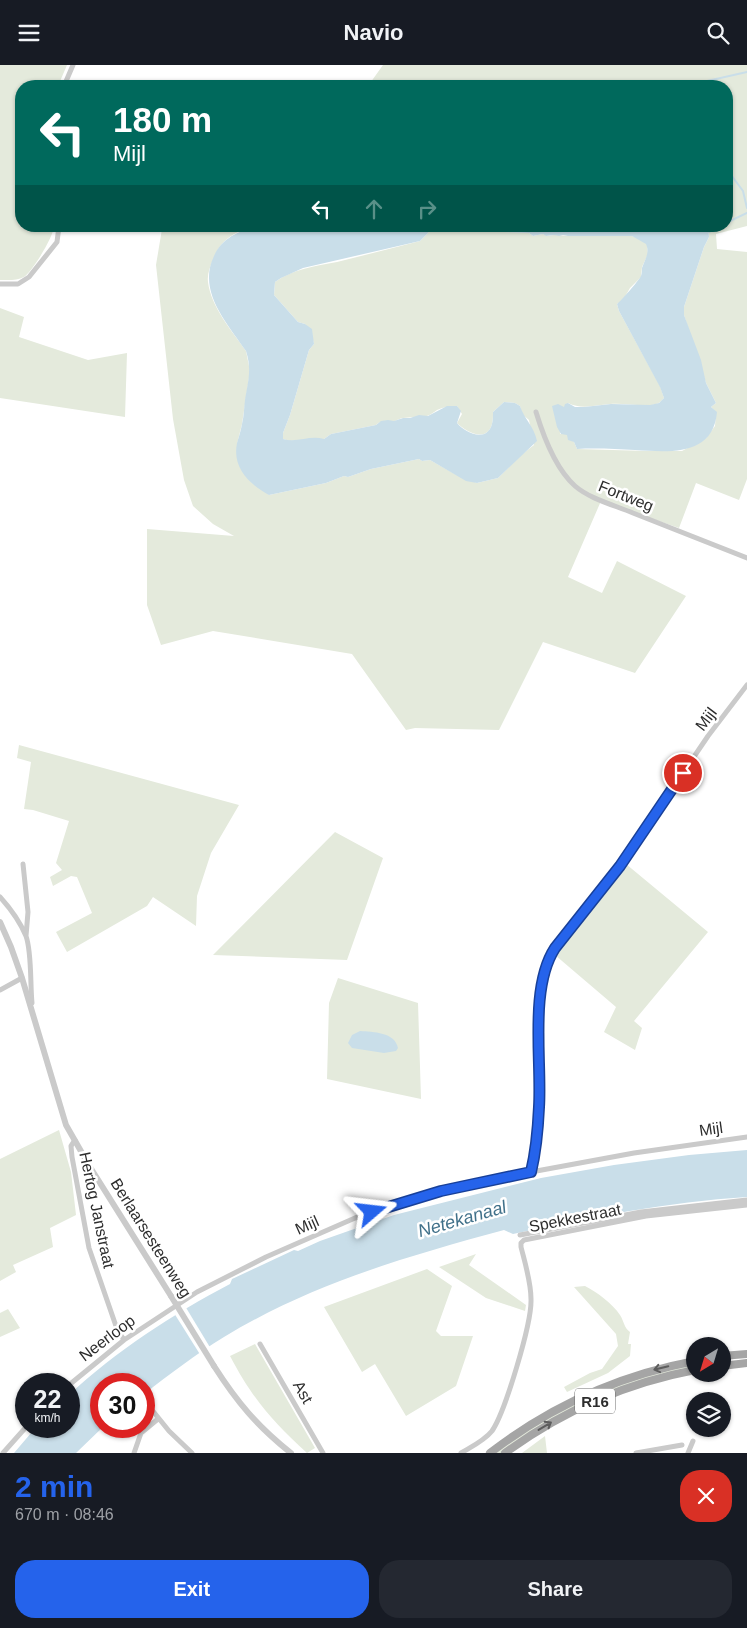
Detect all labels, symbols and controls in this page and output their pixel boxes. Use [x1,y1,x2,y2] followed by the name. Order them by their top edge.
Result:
[15,19,43,47] icon: menu
[704,19,732,47] icon: search
[344,20,403,45] text: Navio
[30,100,95,165] icon: left
[113,100,212,139] text: 180 m
[113,141,146,166] text: Mijl
[307,195,335,223] icon: left
[360,195,388,223] icon: ahead
[413,195,441,223] icon: right
[596,477,656,515] street label: Fortweg
[692,704,720,734] street label: Mijl
[662,752,704,794] pin
[669,759,697,787] icon: arrive
[698,1119,724,1139] street label: Mijl
[76,1150,118,1270] street label: Hertog Janstraat
[108,1175,194,1301] street label: Berlaarsesteenweg
[345,1185,397,1237] position arrow
[415,1197,509,1241] water label: Netekanaal
[528,1201,623,1235] street label: Spekkestraat
[293,1212,321,1238] street label: Mijl
[76,1312,138,1364] street label: Neerloop
[686,1337,731,1383] north arrow
[686,1337,731,1437] map controls
[654,1364,670,1373] one-way arrow
[90,1373,155,1438] speed limit sign: 30
[290,1378,316,1407] street label: Ast
[34,1385,61,1413] text: 22
[575,1389,615,1413] road number: R16
[686,1392,731,1437] button: layers
[34,1411,61,1425] text: km/h
[538,1420,552,1430] one-way arrow
[15,1470,93,1503] text: 2 min
[680,1470,732,1522] button: close
[15,1506,114,1523] text: 670 m · 08:46
[15,1560,369,1618] button: Exit
[379,1560,732,1618] button: Share

